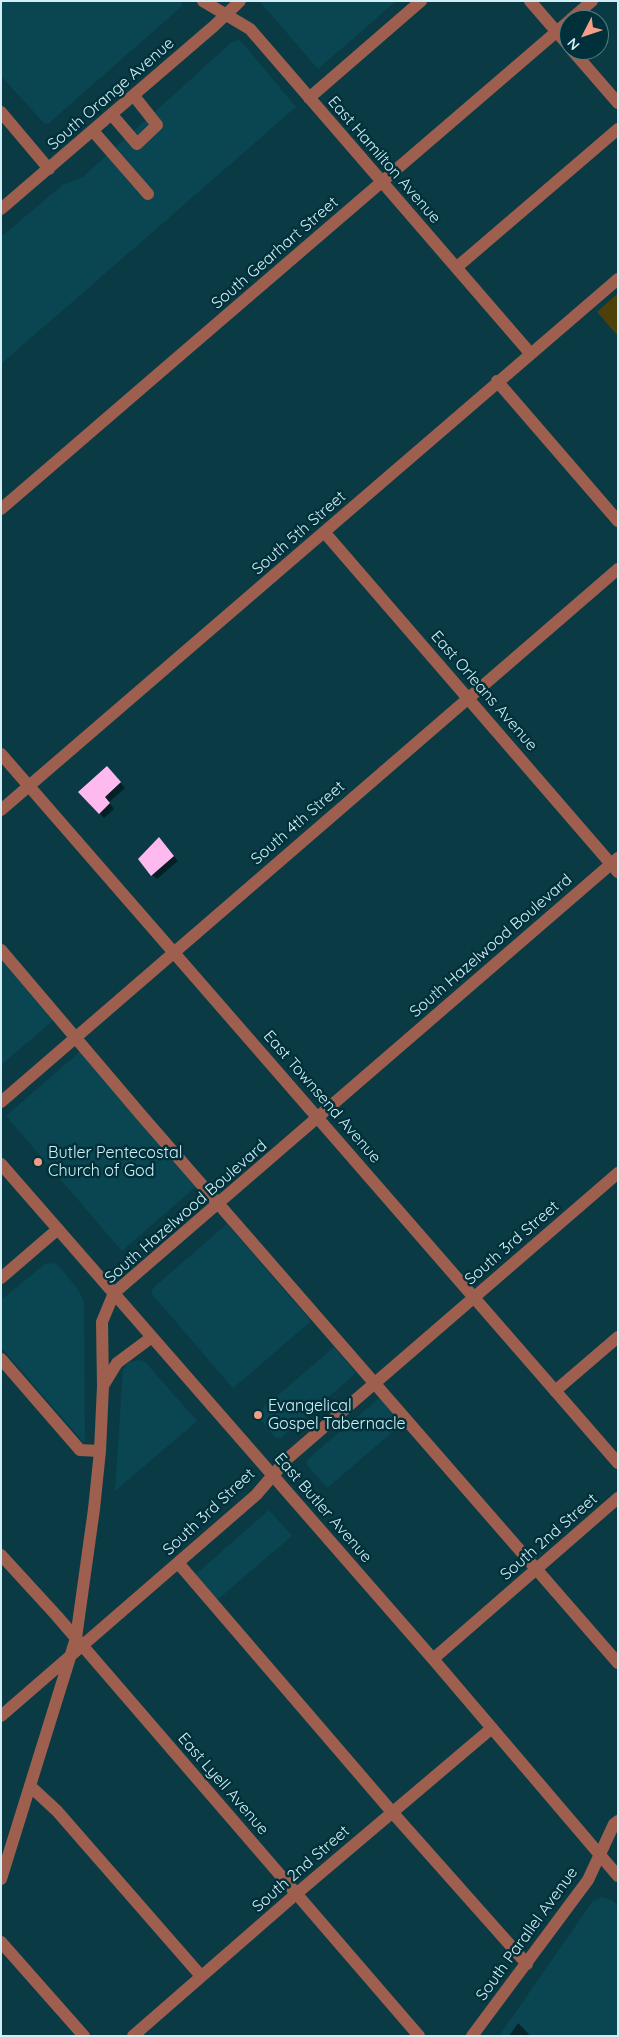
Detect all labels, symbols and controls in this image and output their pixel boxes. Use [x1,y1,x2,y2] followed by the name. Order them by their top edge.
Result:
[559,10,609,60] north arrow
[44,34,178,154] street label: South Orange Avenue
[563,34,584,54] text: N
[324,92,444,228] street label: East Hamilton Avenue
[208,193,342,313] street label: South Gearhart Street
[248,487,350,579] street label: South 5th Street
[427,627,541,755] street label: East Orleans Avenue
[247,777,349,869] street label: South 4th Street
[406,870,576,1022] street label: South Hazelwood Boulevard
[259,1027,385,1167] street label: East Townsend Avenue
[101,1136,271,1288] street label: South Hazelwood Boulevard
[48,1143,182,1181] place label: Butler Pentecostal Church of God
[32,1156,44,1168] marker: Butler Pentecostal Church of God
[461,1197,563,1289] street label: South 3rd Street
[268,1396,406,1434] place label: Evangelical Gospel Tabernacle
[252,1409,264,1421] marker: Evangelical Gospel Tabernacle
[270,1449,376,1567] street label: East Butler Avenue
[159,1465,259,1559] street label: South 3rd Street
[496,1490,602,1584] street label: South 2nd Street
[174,1729,272,1839] street label: East Lyell Avenue
[248,1822,354,1916] street label: South 2nd Street
[472,1863,582,2005] street label: South Parallel Avenue

